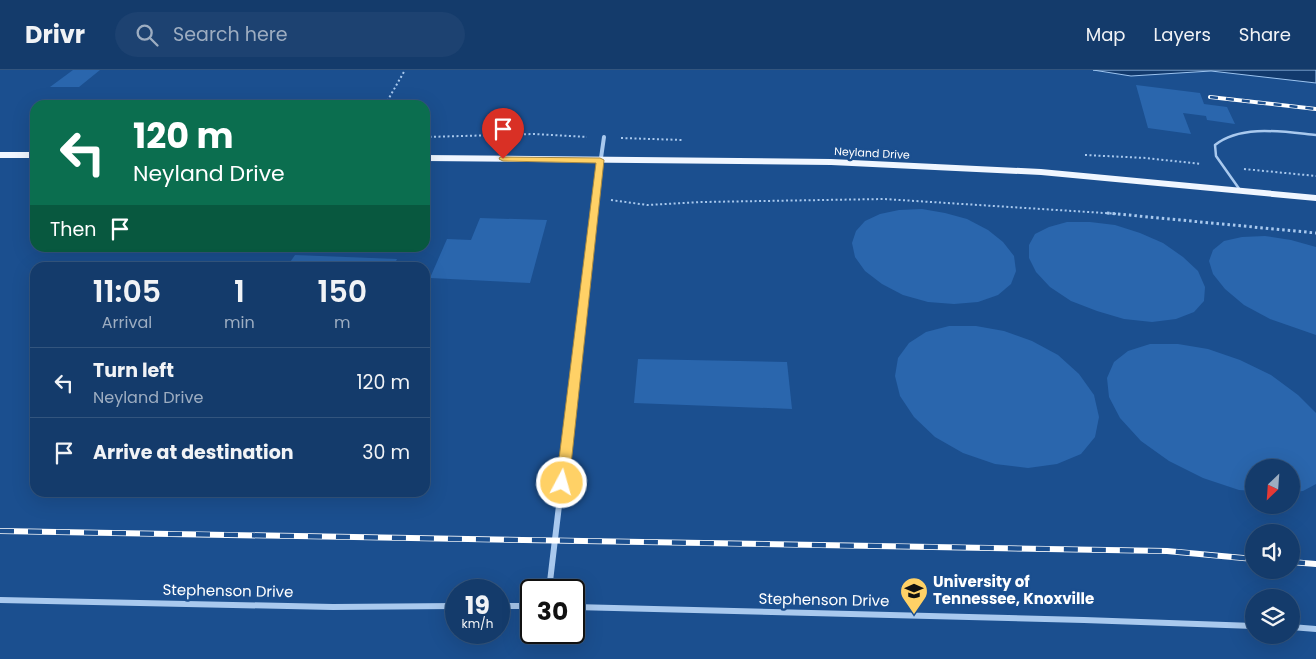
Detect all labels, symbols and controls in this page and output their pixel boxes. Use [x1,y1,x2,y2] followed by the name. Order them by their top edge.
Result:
[115,12,465,57] search box
[25,18,85,51] text: Drivr
[133,21,161,49] icon: search
[173,21,288,48] text: Search here
[1086,22,1126,47] text: Map
[1154,22,1211,47] text: Layers
[1239,22,1291,47] text: Share
[482,108,524,159] pin
[133,111,233,160] text: 120 m
[489,115,517,143] icon: arrive
[50,120,115,185] icon: left
[834,143,910,163] street label: Neyland Drive
[133,158,285,189] text: Neyland Drive
[106,215,134,243] icon: arrive
[50,216,96,243] text: Then
[93,270,161,313] text: 11:05
[234,270,245,313] text: 1
[318,270,367,313] text: 150
[102,311,152,334] text: Arrival
[224,311,255,334] text: min
[334,311,351,334] text: m
[93,357,174,384] text: Turn left
[50,369,78,397] icon: left
[356,369,410,396] text: 120 m
[93,386,203,409] text: Neyland Drive
[50,439,78,467] icon: arrive
[93,439,294,466] text: Arrive at destination
[362,439,410,466] text: 30 m
[535,456,587,508] position arrow
[1245,459,1300,514] north arrow
[1245,459,1300,644] map controls
[1245,524,1300,579] button: sound
[933,571,1094,609] place label: University of Tennessee, Knoxville
[899,576,929,615] school or university icon: University of Tennessee, Knoxville
[162,579,294,602] street label: Stephenson Drive
[520,579,585,644] speed limit sign: 30
[465,588,490,623] text: 19
[758,588,890,611] street label: Stephenson Drive
[1245,589,1300,644] button: layers
[462,615,493,632] text: km/h

